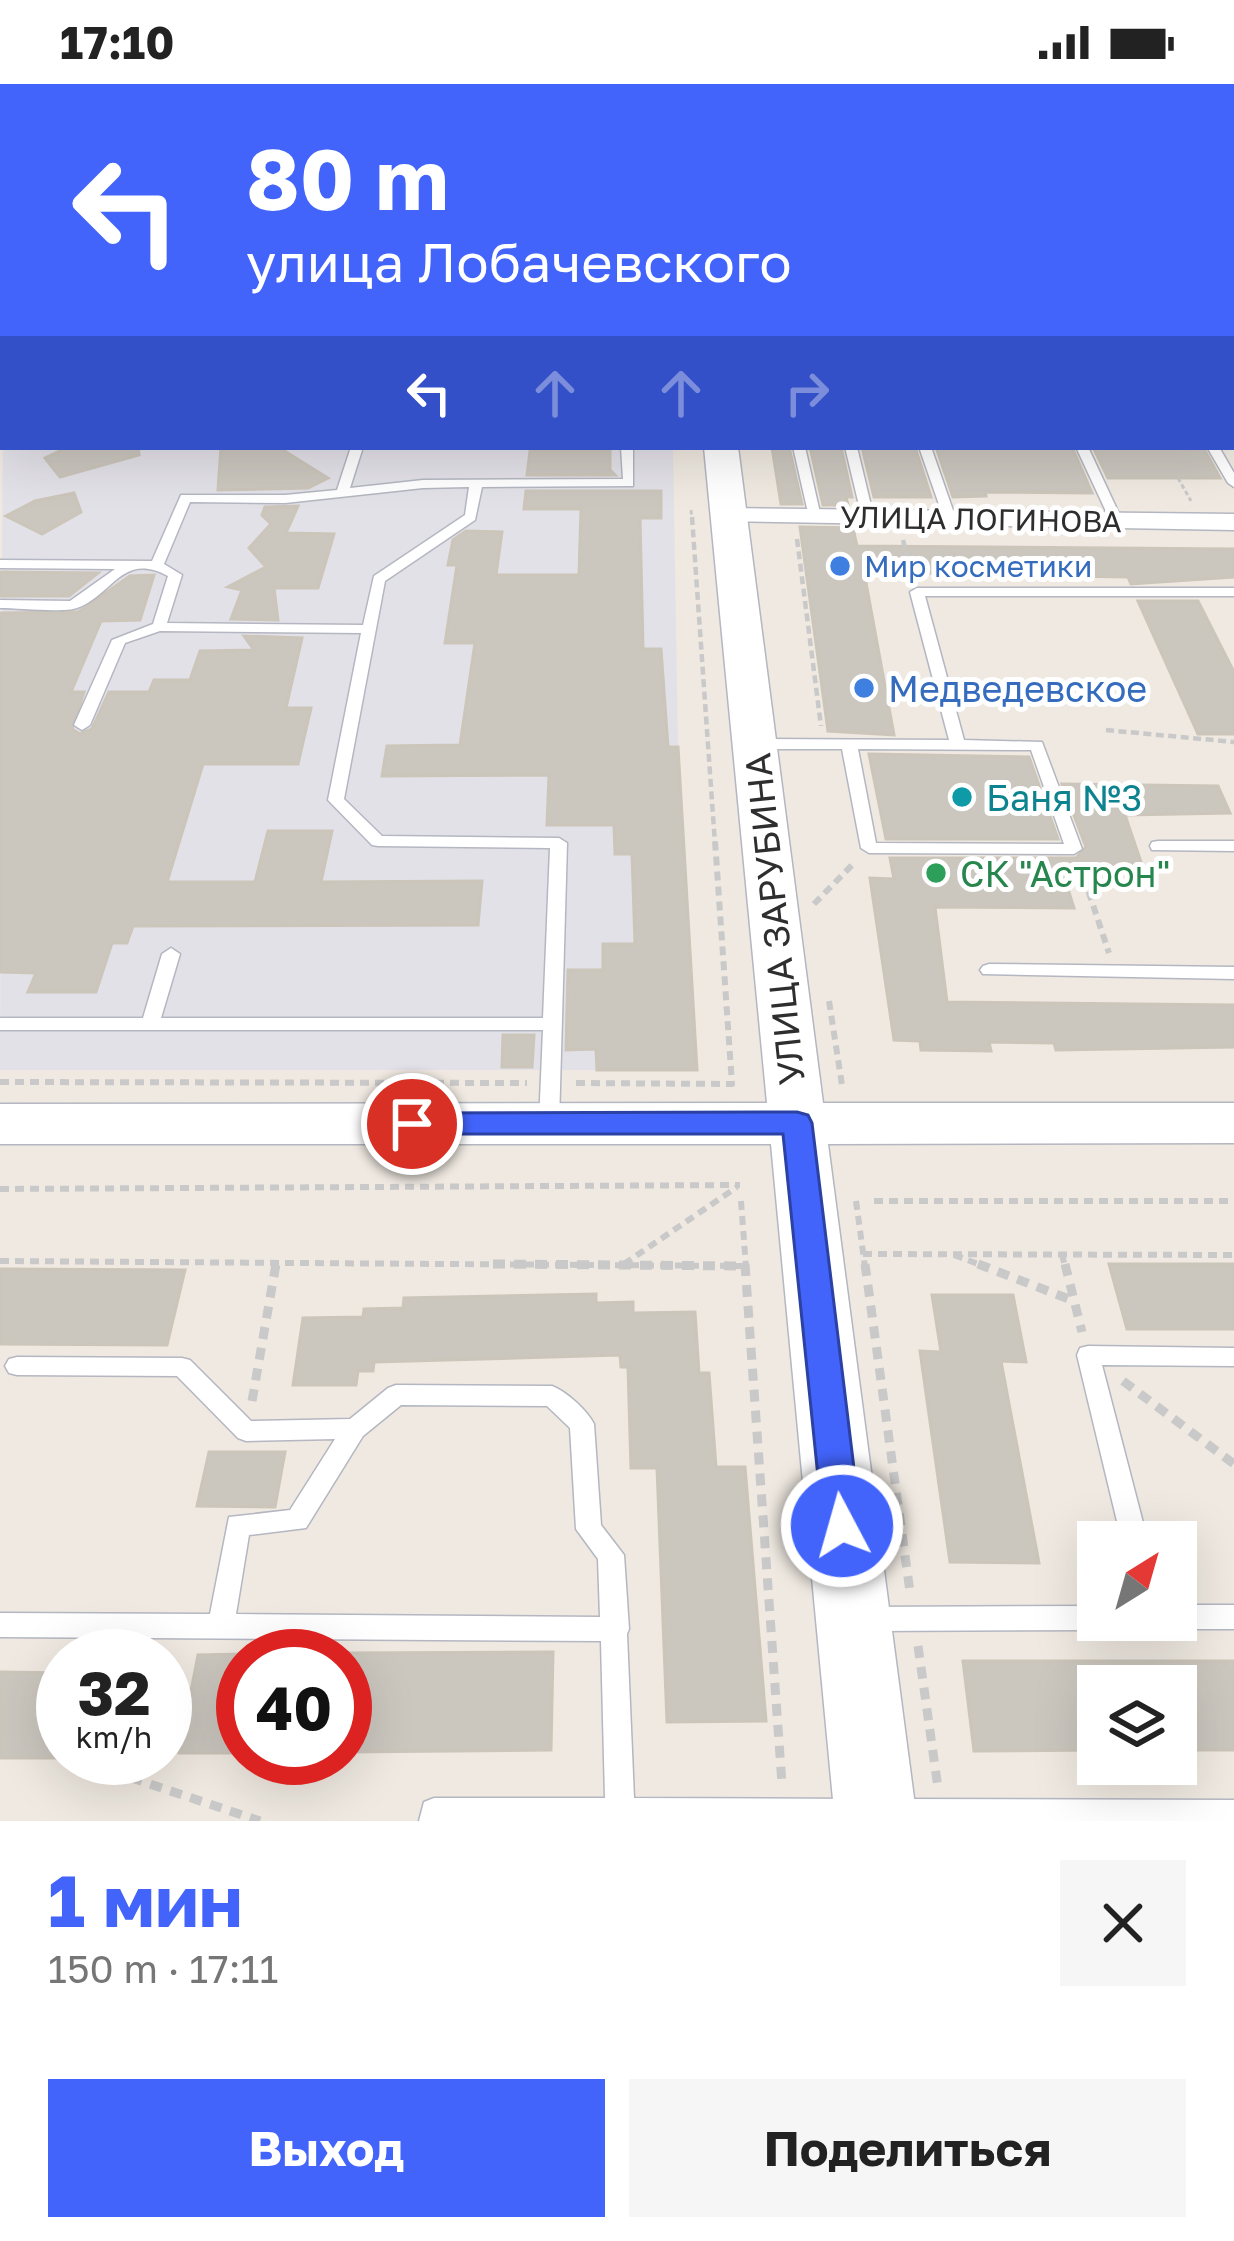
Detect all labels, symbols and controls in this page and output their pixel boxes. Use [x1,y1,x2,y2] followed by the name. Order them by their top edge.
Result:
[60,15,175,69] text: 17:10
[246,128,449,228] text: 80 m
[48,132,204,288] icon: left
[246,229,792,294] text: улица Лобачевского
[396,360,462,426] icon: left
[522,360,588,426] icon: ahead
[648,360,714,426] icon: ahead
[774,360,840,426] icon: right
[840,499,1122,539] street label: УЛИЦА ЛОГИНОВА
[864,548,1092,584] place label: Мир косметики
[827,553,853,579] marker: Мир косметики
[888,667,1147,710] place label: Медведевское
[851,675,877,701] marker: Медведевское
[735,751,813,1087] street label: УЛИЦА ЗАРУБИНА
[986,776,1142,819] place label: Баня №3
[949,784,975,810] marker: Баня №3
[960,852,1171,895] place label: СК "Астрон"
[923,860,949,886] marker: СК "Астрон"
[361,1073,463,1175] pin
[379,1091,445,1157] icon: arrive
[779,1463,905,1589] position arrow
[1077,1521,1197,1641] north arrow
[1077,1521,1197,1785] map controls
[216,1629,372,1785] speed limit sign: 40
[77,1656,151,1728] text: 32
[1077,1665,1197,1785] button: layers
[76,1719,152,1755] text: km/h
[48,1856,243,1943] text: 1 мин
[1060,1860,1186,1986] button: close
[48,1945,278,1992] text: 150 m · 17:11
[48,2079,605,2217] button: Выход
[629,2079,1186,2217] button: Поделиться

